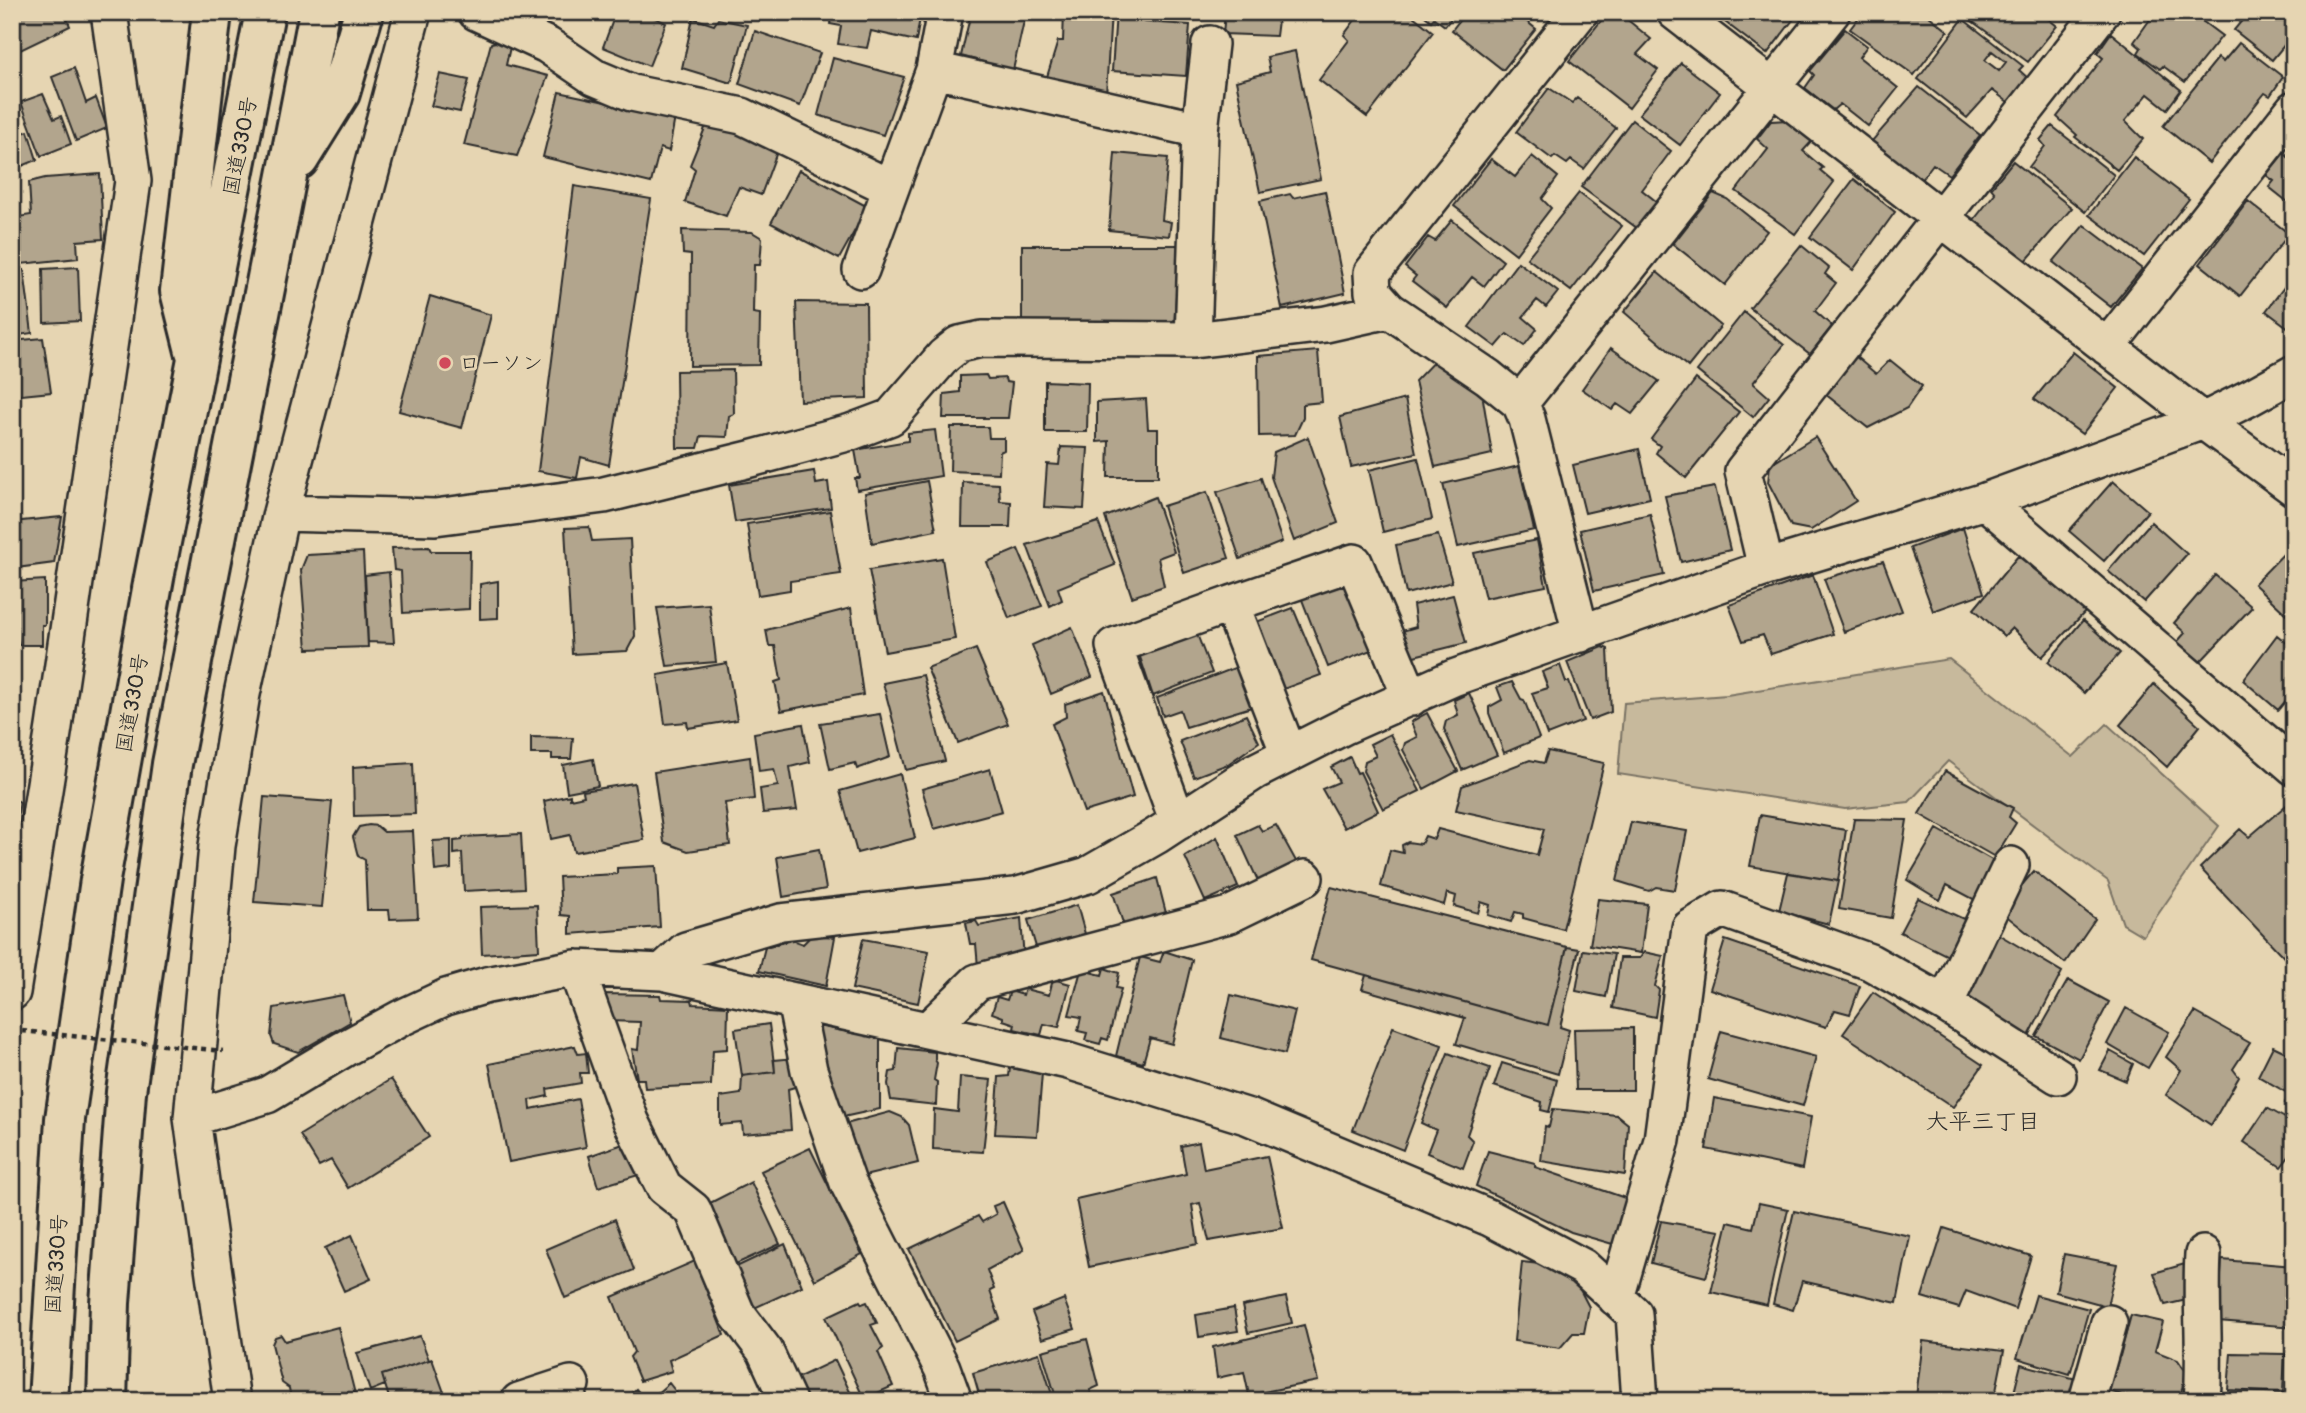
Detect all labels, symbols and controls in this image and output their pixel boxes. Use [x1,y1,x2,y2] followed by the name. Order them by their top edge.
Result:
[218,94,263,198] street label: 国道330号
[459,350,543,377] place label: ローソン
[437,355,453,371] marker: ローソン
[110,651,155,755] street label: 国道330号
[1926,1107,2041,1136] district label: 大平三丁目
[40,1213,73,1315] street label: 国道330号

